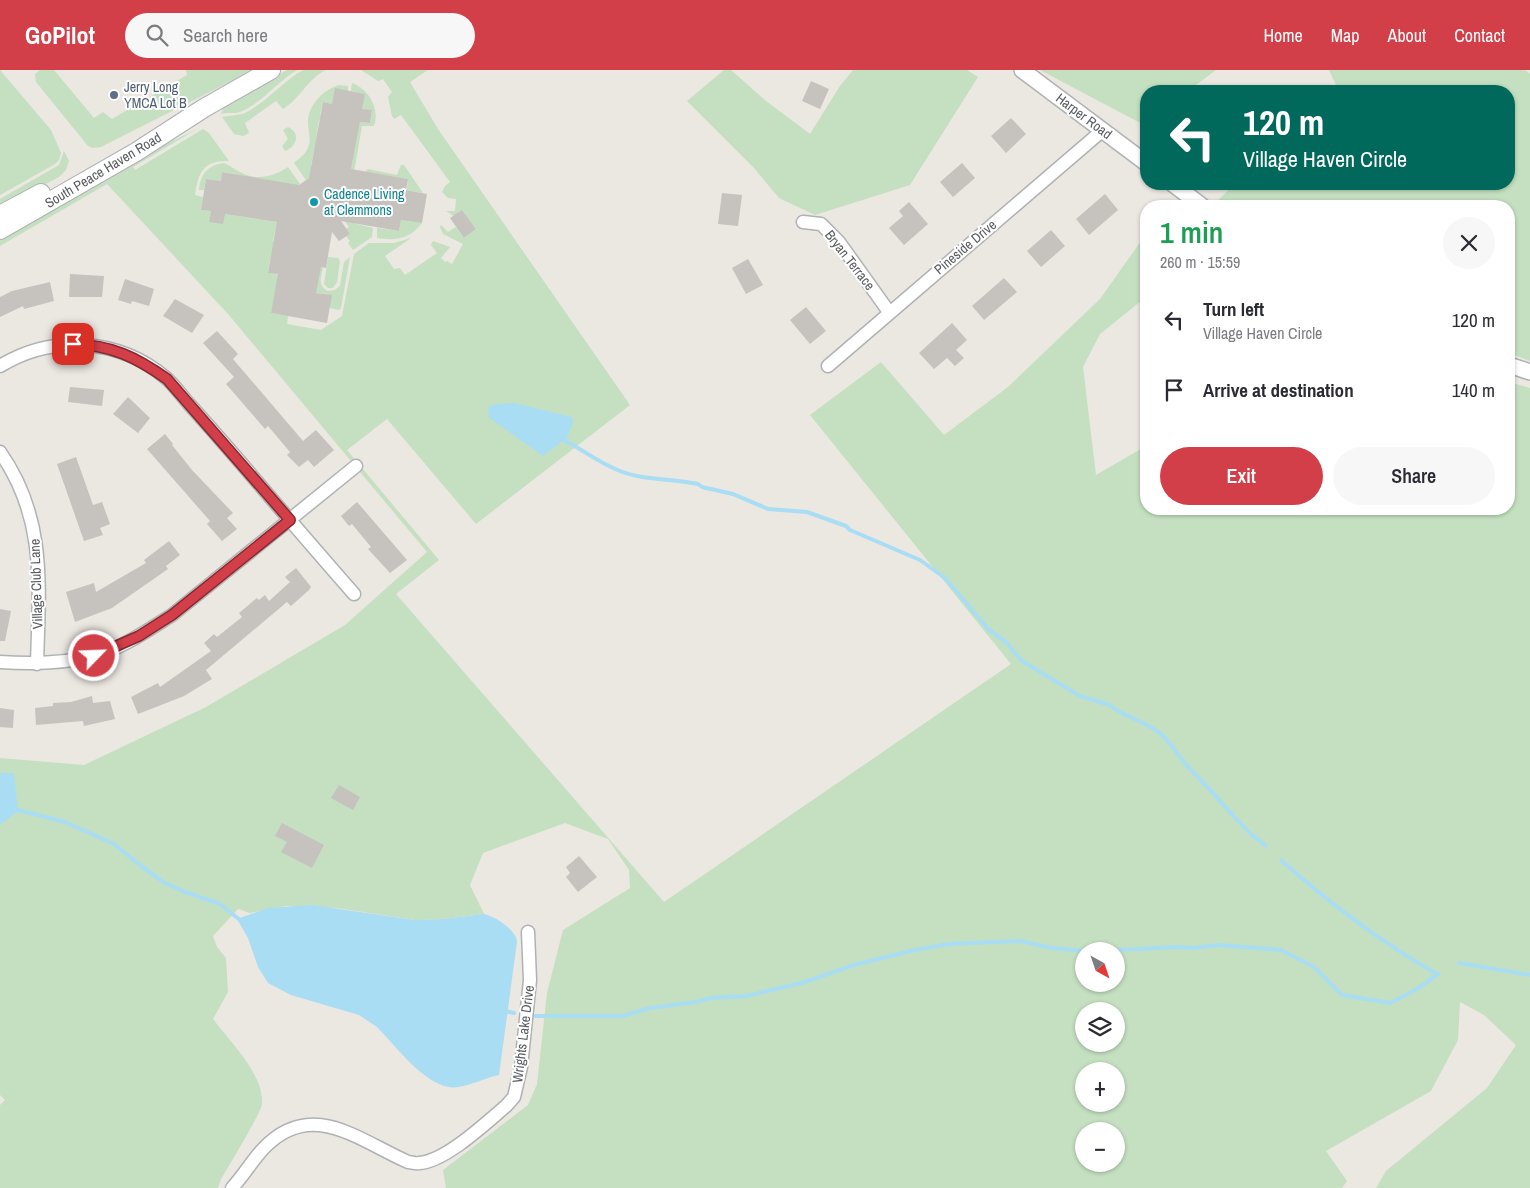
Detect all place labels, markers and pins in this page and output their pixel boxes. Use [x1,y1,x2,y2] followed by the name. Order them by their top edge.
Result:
[124,78,187,112] place label: Jerry Long YMCA Lot B
[108,89,120,101] marker: Jerry Long YMCA Lot B
[324,185,405,219] place label: Cadence Living at Clemmons
[308,196,320,208] marker: Cadence Living at Clemmons
[52,323,94,365] pin

